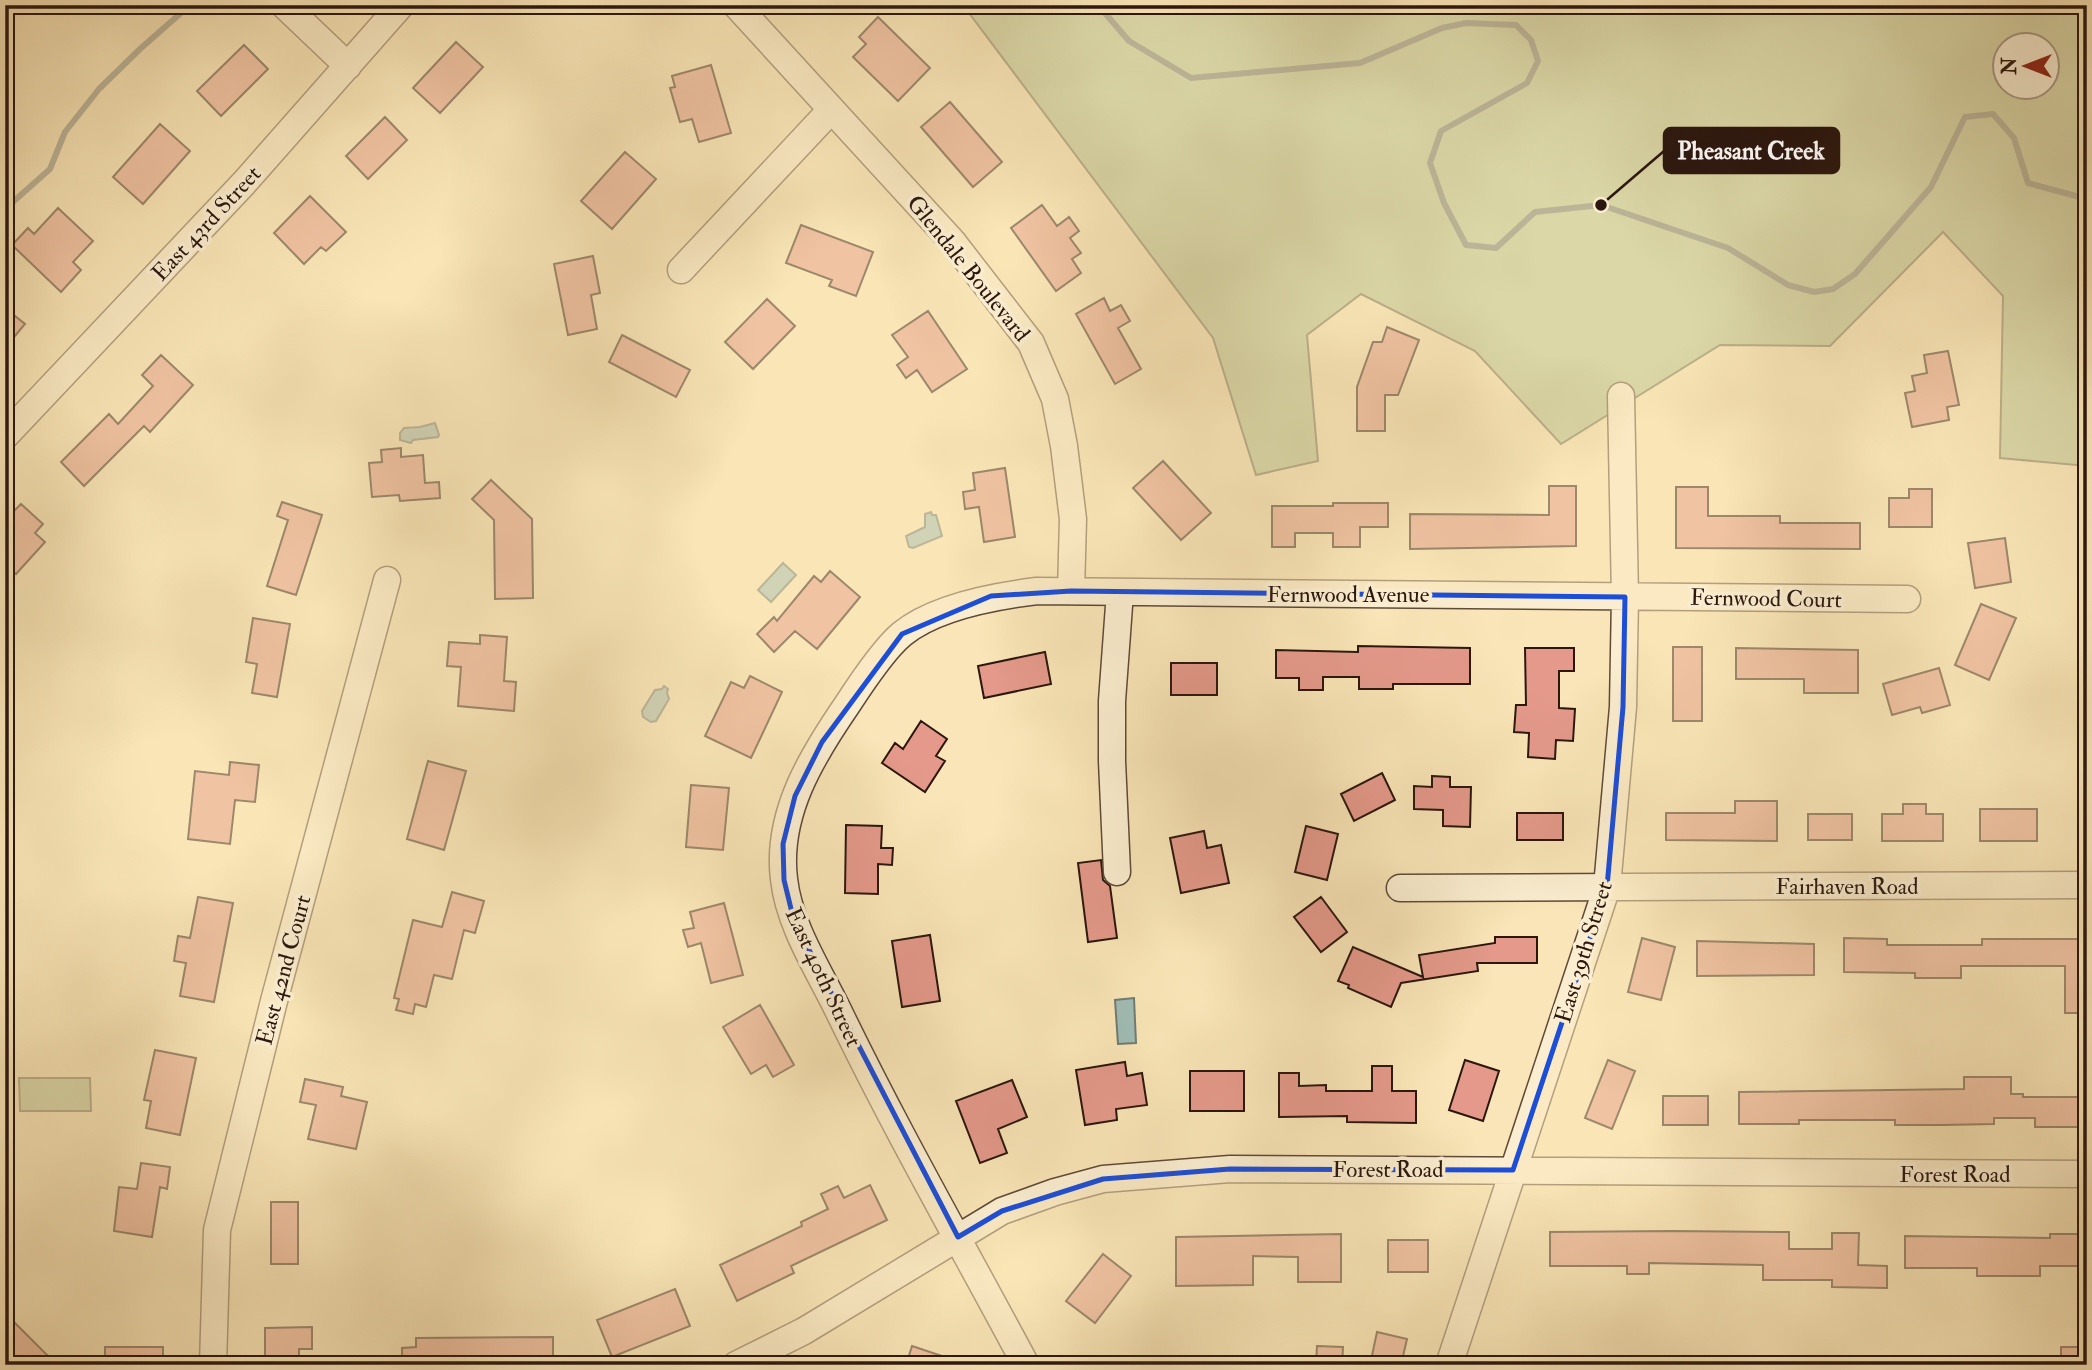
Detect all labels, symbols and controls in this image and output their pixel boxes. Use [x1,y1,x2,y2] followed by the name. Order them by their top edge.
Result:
[1990,32,2060,102] north arrow
[1998,57,2022,76] text: N
[1664,128,1839,173] callout: Pheasant Creek
[1677,136,1825,167] text: Pheasant Creek
[145,160,267,287] street label: East 43rd Street
[901,189,1037,347] street label: Glendale Boulevard
[1267,580,1430,609] street label: Fernwood Avenue
[1690,583,1842,614] street label: Fernwood Court
[1775,872,1919,901] street label: Fairhaven Road
[1548,878,1619,1026] street label: East 39th Street
[250,892,317,1048] street label: East 42nd Court
[779,903,868,1051] street label: East 40th Street
[1332,1155,1444,1184] street label: Forest Road
[1899,1160,2011,1189] street label: Forest Road

